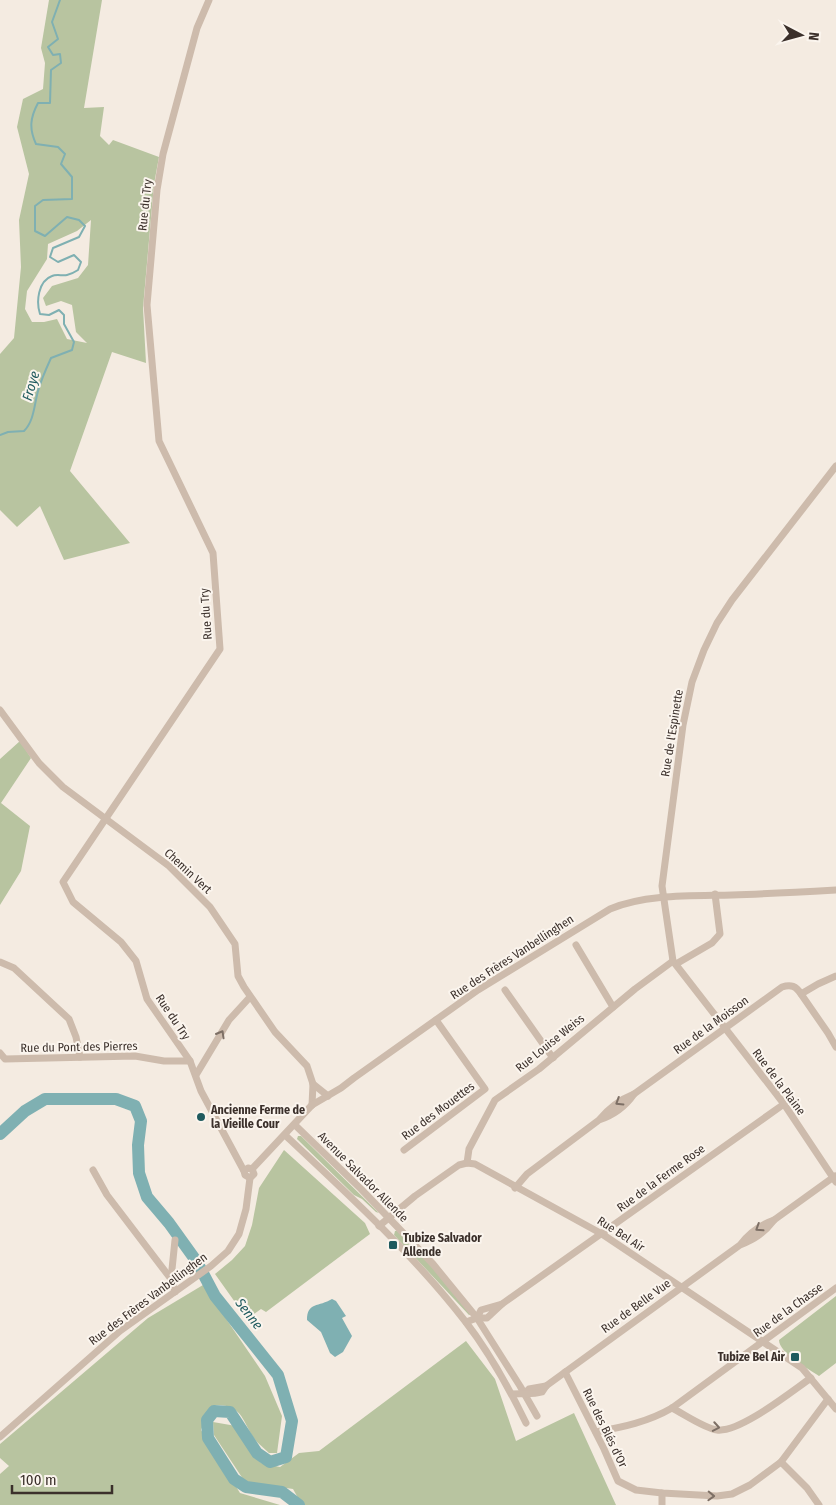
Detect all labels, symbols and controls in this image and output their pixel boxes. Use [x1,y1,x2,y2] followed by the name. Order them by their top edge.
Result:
[776,10,826,60] north arrow
[805,31,822,41] text: N
[135,178,155,232] street label: Rue du Try
[19,369,43,403] water label: Froye
[197,587,215,640] street label: Rue du Try
[658,688,686,778] street label: Rue de l'Espinette
[161,846,215,896] street label: Chemin Vert
[448,912,576,1002] street label: Rue des Frères Vanbellinghen
[153,992,194,1043] street label: Rue du Try
[671,993,751,1057] street label: Rue de la Moisson
[513,1011,587,1075] street label: Rue Louise Weiss
[215,1031,225,1040] one-way arrow
[20,1039,138,1055] street label: Rue du Pont des Pierres
[750,1046,808,1118] street label: Rue de la Plaine
[399,1079,477,1143] street label: Rue des Mouettes
[615,1096,625,1105] one-way arrow
[210,1103,305,1131] place label: Ancienne Ferme de la Vieille Cour
[195,1111,207,1123] marker: Ancienne Ferme de la Vieille Cour
[315,1129,411,1225] street label: Avenue Salvador Allende
[614,1141,708,1215] street label: Rue de la Ferme Rose
[595,1214,648,1255] street label: Rue Bel Air
[755,1221,764,1231] one-way arrow
[402,1231,482,1259] place label: Tubize Salvador Allende
[387,1239,399,1251] marker: Tubize Salvador Allende
[86,1250,210,1348] street label: Rue des Frères Vanbellinghen
[599,1276,673,1336] street label: Rue de Belle Vue
[750,1280,826,1340] street label: Rue de la Chasse
[231,1294,267,1333] water label: Senne
[718,1350,786,1364] place label: Tubize Bel Air
[789,1351,801,1363] marker: Tubize Bel Air
[580,1386,630,1470] street label: Rue des Blés d'Or
[712,1422,720,1432] one-way arrow
[12,1462,112,1494] scale bar
[20,1471,57,1489] text: 100 m
[707,1490,715,1501] one-way arrow

